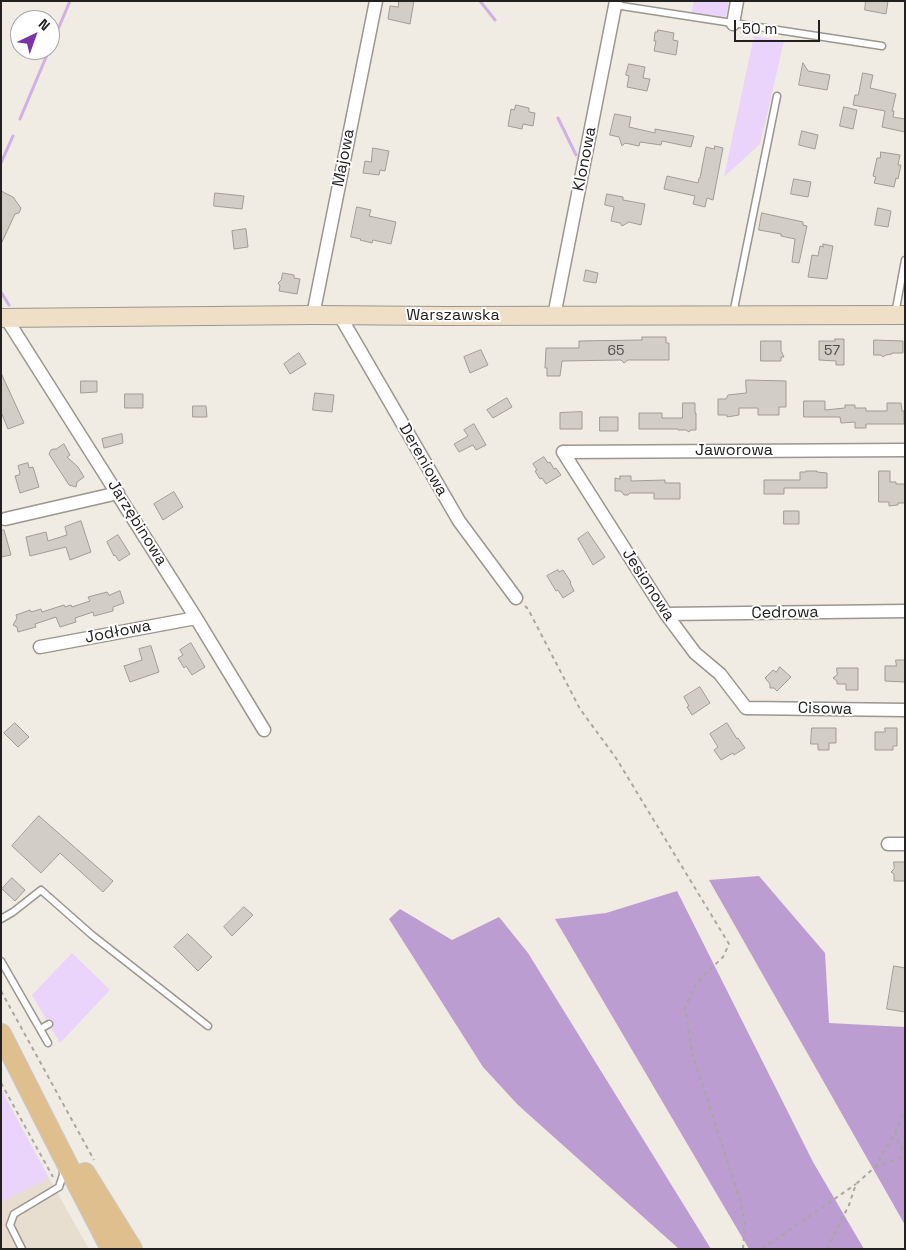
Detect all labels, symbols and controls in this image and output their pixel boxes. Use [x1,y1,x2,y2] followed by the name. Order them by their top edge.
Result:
[10,10,60,60] north arrow
[736,10,822,42] scale bar
[35,15,54,34] text: N
[742,19,777,38] text: 50 m
[569,125,601,193] street label: Klonowa
[329,127,359,189] street label: Majowa
[406,306,500,326] street label: Warszawska
[608,343,624,359] house number: 65
[824,343,840,359] house number: 57
[395,420,451,500] street label: Dereniowa
[695,441,773,461] street label: Jaworowa
[103,477,171,569] street label: Jarzębinowa
[618,545,678,625] street label: Jesionowa
[751,603,819,623] street label: Cedrowa
[83,616,153,648] street label: Jodłowa
[798,699,852,719] street label: Cisowa

